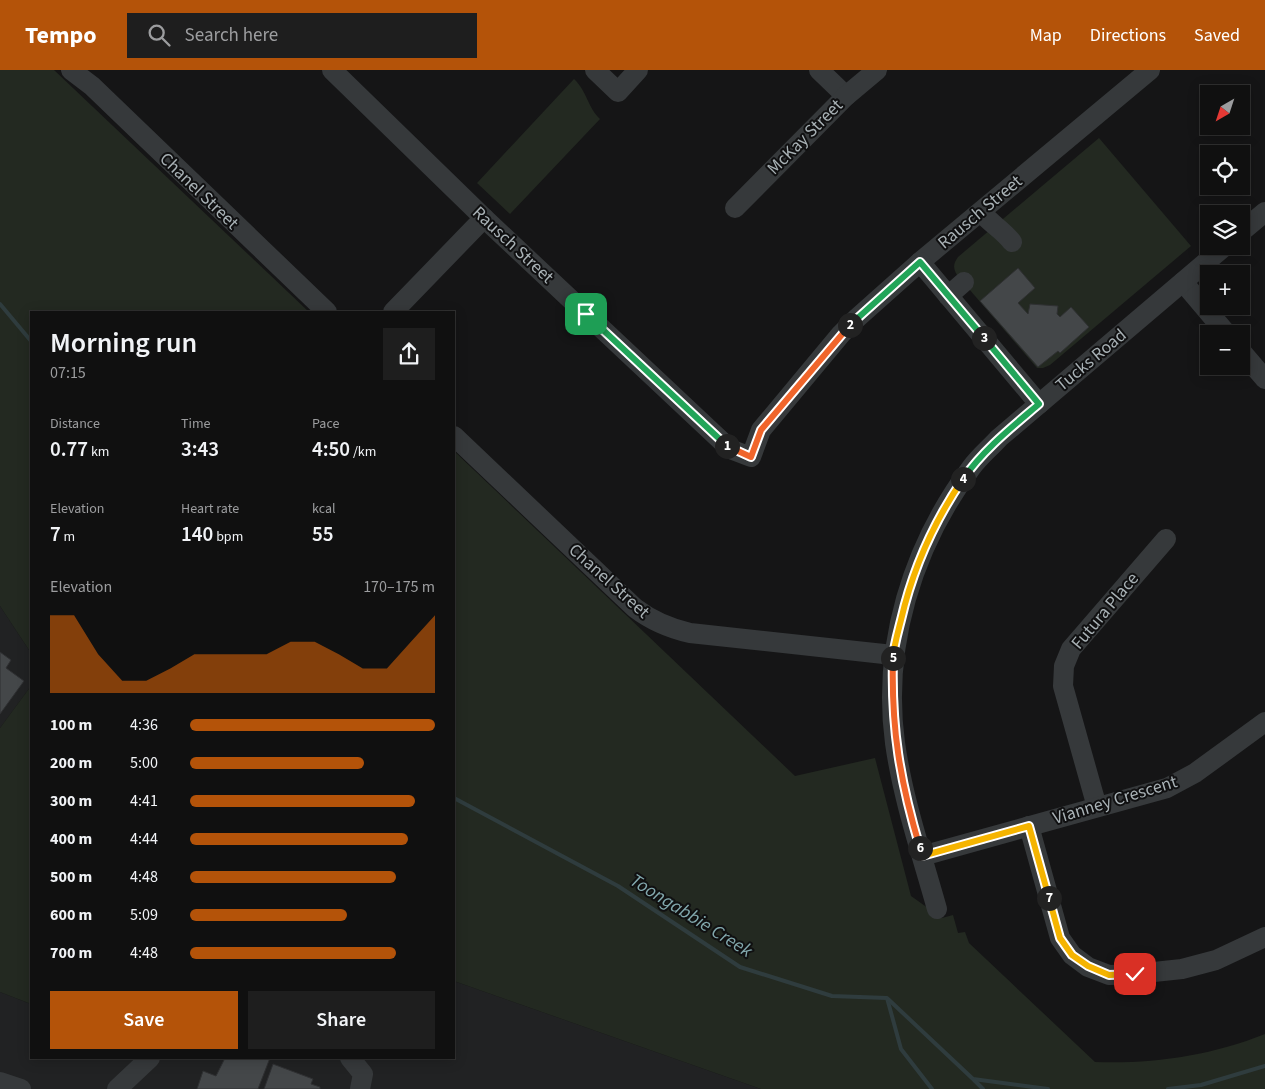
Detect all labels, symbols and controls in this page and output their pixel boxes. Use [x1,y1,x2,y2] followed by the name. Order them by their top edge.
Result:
[127,13,477,58] search box
[25,18,97,53] text: Tempo
[145,21,173,49] icon: search
[185,22,278,49] text: Search here
[1030,23,1062,48] text: Map
[1090,23,1166,48] text: Directions
[1194,23,1240,48] text: Saved
[1200,85,1250,135] north arrow
[1200,85,1250,375] map controls
[762,94,848,180] street label: McKay Street
[1200,145,1250,195] button: locate
[154,147,244,235] street label: Chanel Street
[932,169,1028,255] street label: Rausch Street
[467,201,559,289] street label: Rausch Street
[1200,205,1250,255] button: layers
[1200,265,1250,315] button: +
[565,293,607,335] pin
[572,300,600,328] icon: arrive
[838,312,862,338] pin: 2
[847,315,854,335] text: 2
[50,323,197,363] text: Morning run
[1050,323,1132,397] street label: Tucks Road
[1200,325,1250,375] button: −
[972,326,996,350] pin: 3
[383,328,435,380] button: share
[981,328,988,348] text: 3
[50,362,86,384] text: 07:15
[50,414,100,434] text: Distance
[181,414,211,434] text: Time
[312,414,339,434] text: Pace
[50,434,88,464] text: 0.77
[181,434,219,464] text: 3:43
[312,434,350,464] text: 4:50
[714,434,740,458] pin: 1
[724,436,731,456] text: 1
[88,442,109,462] text: km
[350,442,376,462] text: /km
[950,466,976,492] pin: 4
[960,469,967,489] text: 4
[50,499,105,519] text: Elevation
[181,499,239,519] text: Heart rate
[312,499,336,519] text: kcal
[50,519,61,549] text: 7
[181,519,213,549] text: 140
[312,519,334,549] text: 55
[61,527,75,547] text: m
[213,527,243,547] text: bpm
[563,538,655,624] street label: Chanel Street
[1065,567,1145,655] street label: Futura Place
[50,576,112,598] text: Elevation
[363,576,435,598] text: 170–175 m
[880,646,906,670] pin: 5
[890,648,897,668] text: 5
[50,714,92,736] text: 100 m
[130,714,158,736] text: 4:36
[50,752,92,774] text: 200 m
[130,752,158,774] text: 5:00
[1050,769,1180,831] street label: Vianney Crescent
[50,790,92,812] text: 300 m
[130,790,158,812] text: 4:41
[50,828,92,850] text: 400 m
[130,828,158,850] text: 4:44
[908,836,932,860] pin: 6
[917,838,924,858] text: 6
[50,866,92,888] text: 500 m
[130,866,158,888] text: 4:48
[625,867,758,965] water label: Toongabbie Creek
[1036,886,1062,910] pin: 7
[1046,888,1053,908] text: 7
[50,904,92,926] text: 600 m
[130,904,158,926] text: 5:09
[50,942,92,964] text: 700 m
[130,942,158,964] text: 4:48
[1114,953,1156,995] pin
[1121,960,1149,988] icon: check
[50,991,238,1049] button: Save
[248,991,435,1049] button: Share

